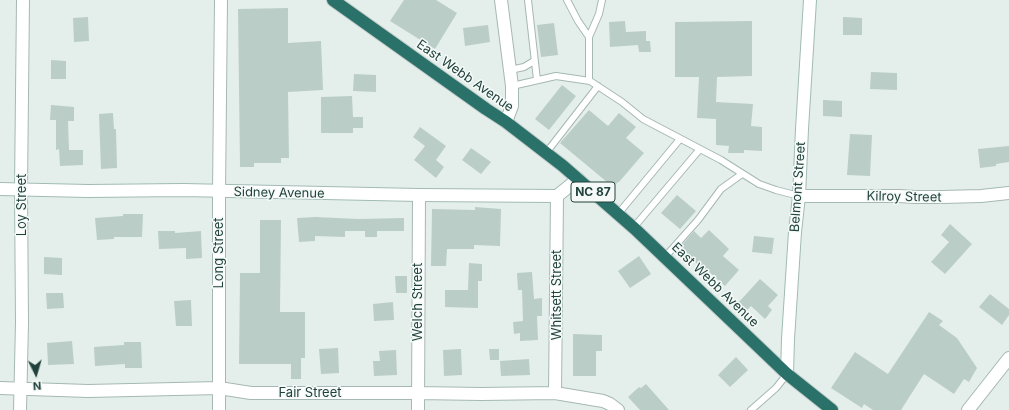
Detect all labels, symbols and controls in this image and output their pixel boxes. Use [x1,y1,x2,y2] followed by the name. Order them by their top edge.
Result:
[413,37,517,115] street label: East Webb Avenue
[787,141,809,233] street label: Belmont Street
[14,174,30,236] street label: Loy Street
[571,182,615,202] road number: NC 87
[233,184,325,202] street label: Sidney Avenue
[866,189,942,205] street label: Kilroy Street
[211,217,227,289] street label: Long Street
[668,239,762,331] street label: East Webb Avenue
[549,250,565,340] street label: Whitsett Street
[410,263,426,341] street label: Welch Street
[16,354,56,394] north arrow
[32,379,42,393] text: N
[278,385,342,401] street label: Fair Street

